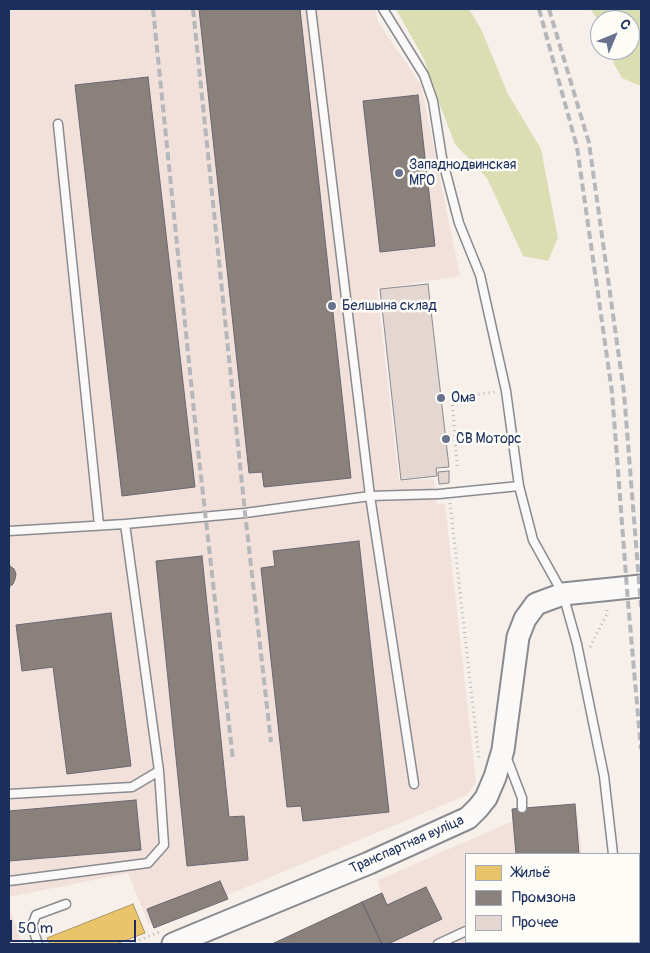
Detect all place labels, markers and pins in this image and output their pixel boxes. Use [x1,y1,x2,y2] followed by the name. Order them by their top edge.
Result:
[409,157,516,190] place label: Западнодвинская МРО
[393,167,405,179] marker: Западнодвинская МРО
[342,298,437,314] place label: Белшына склад
[326,300,338,312] marker: Белшына склад
[451,390,476,406] place label: Ома
[435,392,447,404] marker: Ома
[456,431,521,447] place label: СВ Моторс
[440,433,452,445] marker: СВ Моторс

